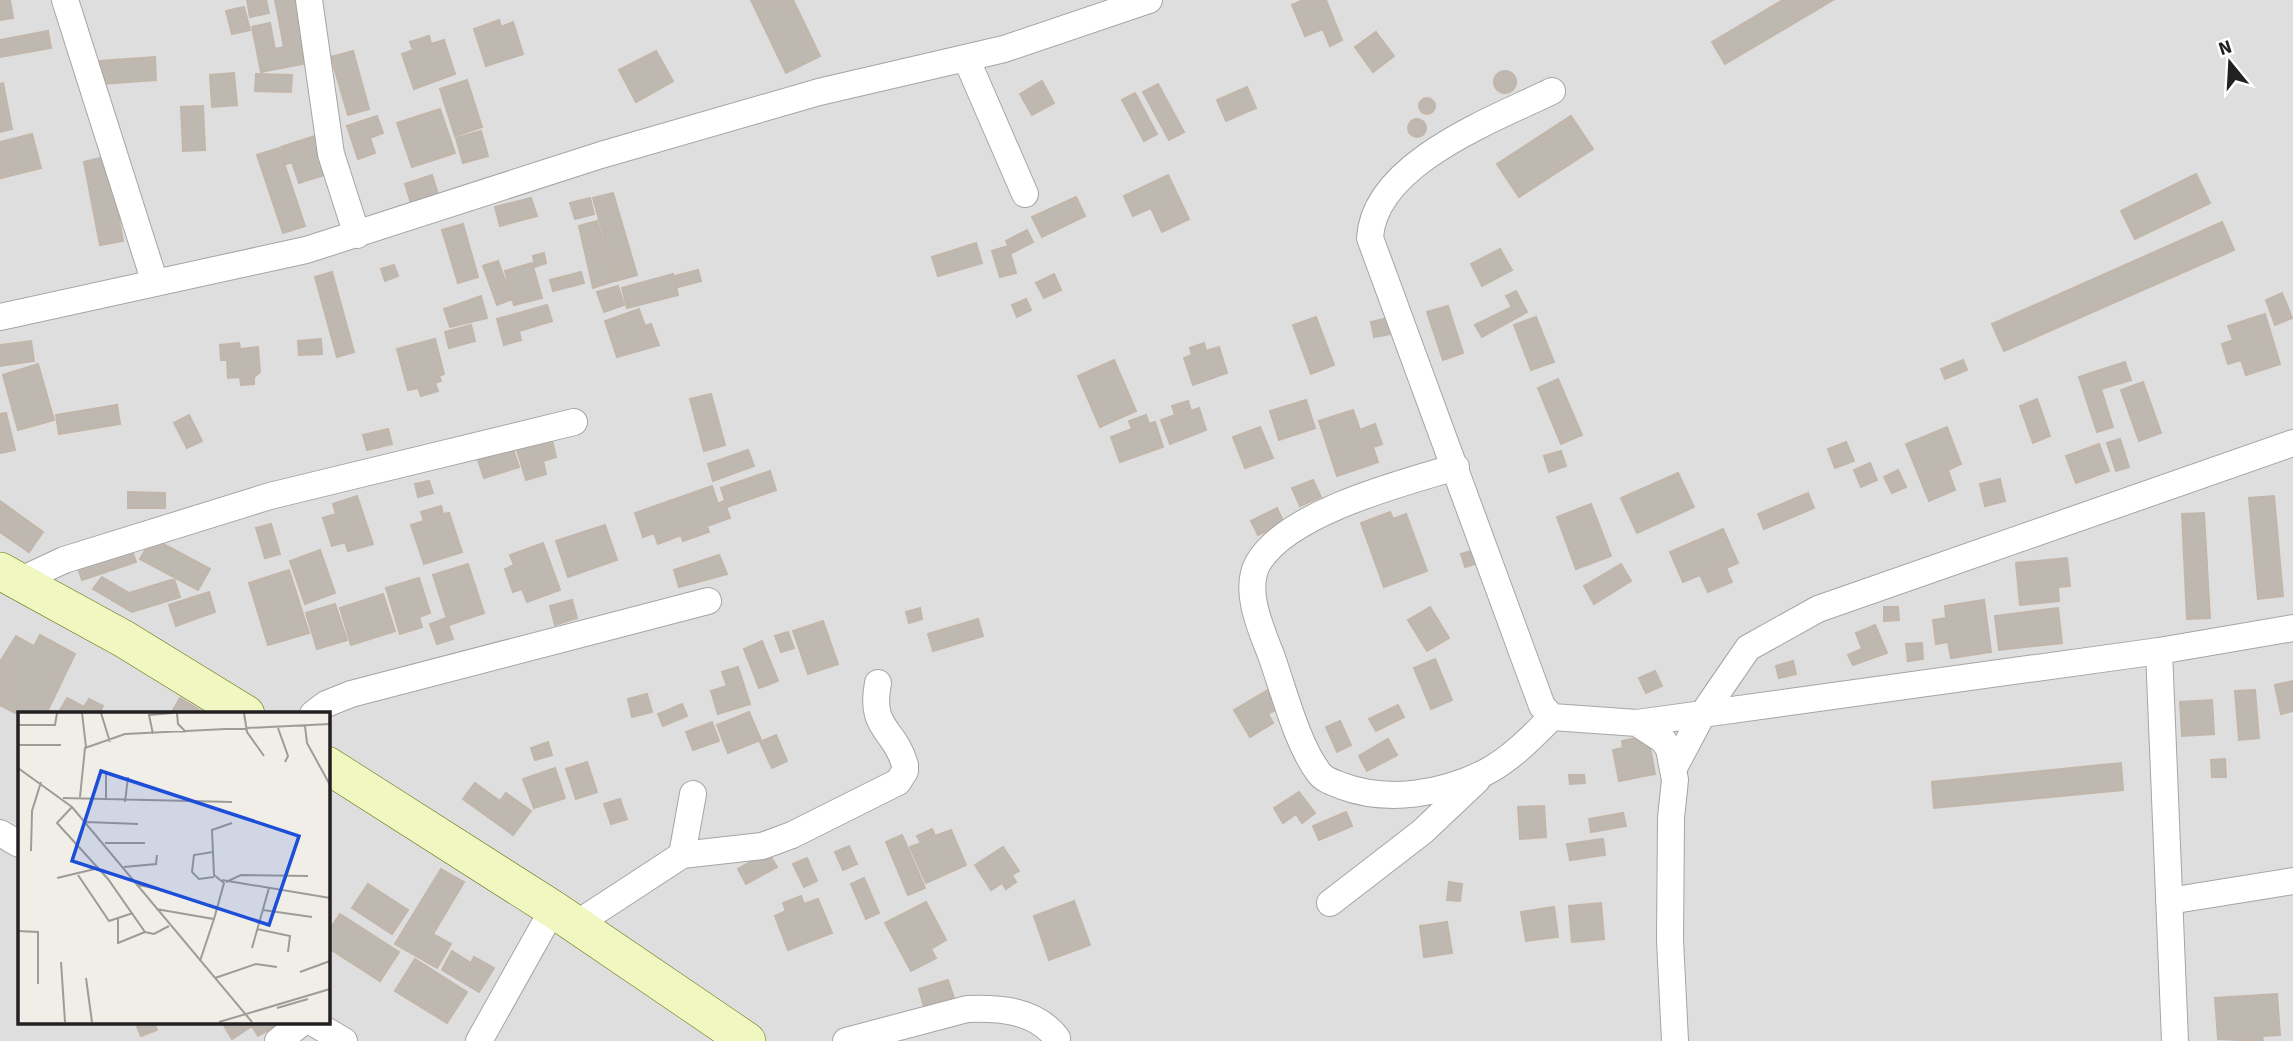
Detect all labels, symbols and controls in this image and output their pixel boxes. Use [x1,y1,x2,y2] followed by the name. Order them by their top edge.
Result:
[2195,28,2265,98] north arrow
[2215,33,2235,63] text: N
[18,712,329,1024] inset map

